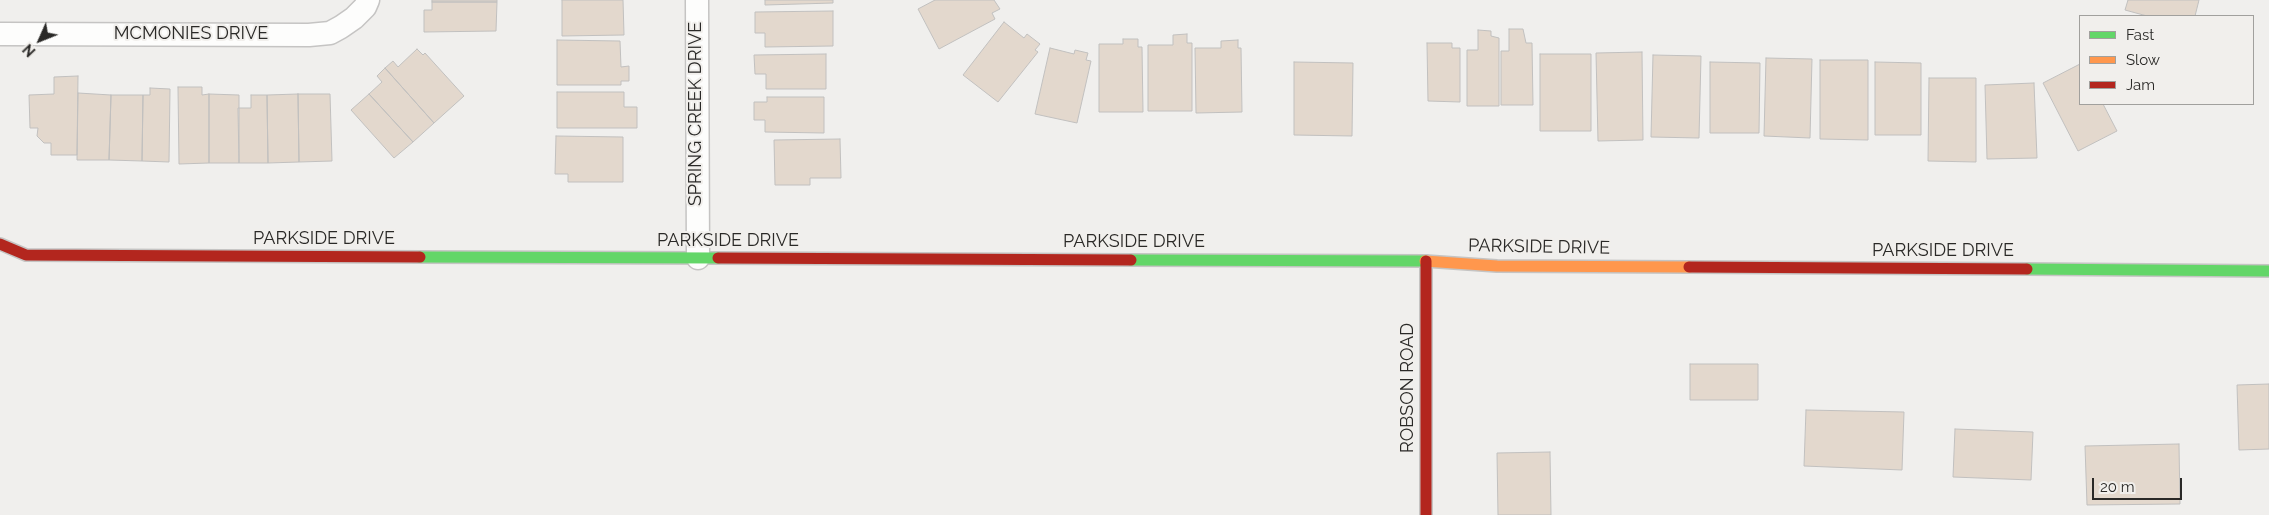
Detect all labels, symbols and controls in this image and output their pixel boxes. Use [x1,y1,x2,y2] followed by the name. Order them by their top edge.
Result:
[15,15,65,65] north arrow
[2079,15,2254,105] legend
[685,22,707,206] street label: SPRING CREEK DRIVE
[114,23,268,45] street label: MCMONIES DRIVE
[2126,26,2154,44] text: Fast
[20,41,39,60] text: N
[2126,51,2160,69] text: Slow
[2126,76,2155,94] text: Jam
[253,228,395,250] street label: PARKSIDE DRIVE
[657,230,799,252] street label: PARKSIDE DRIVE
[1063,231,1205,253] street label: PARKSIDE DRIVE
[1468,235,1610,259] street label: PARKSIDE DRIVE
[1872,240,2014,262] street label: PARKSIDE DRIVE
[1397,323,1419,453] street label: ROBSON ROAD
[2094,468,2184,500] scale bar
[2100,478,2135,496] text: 20 m

